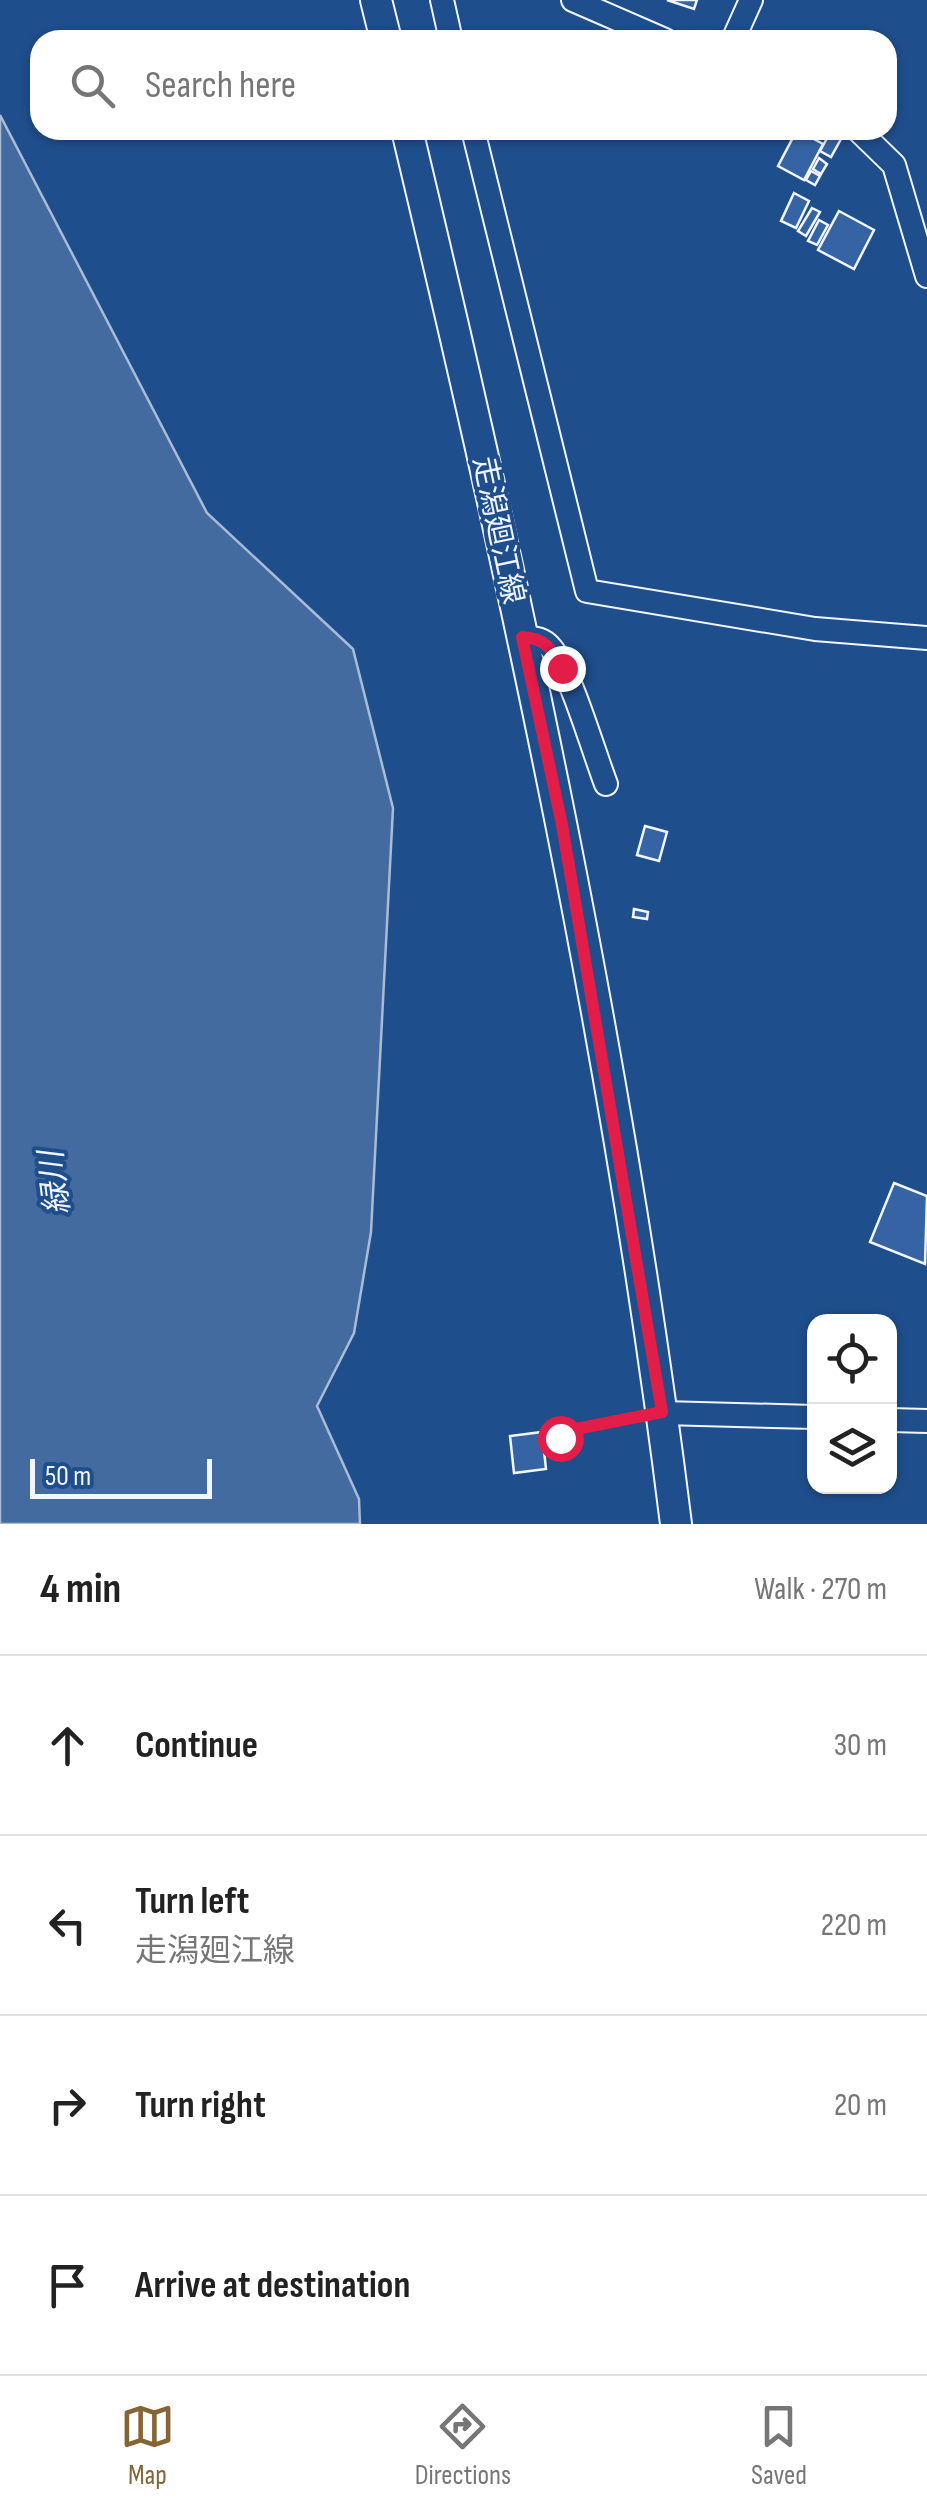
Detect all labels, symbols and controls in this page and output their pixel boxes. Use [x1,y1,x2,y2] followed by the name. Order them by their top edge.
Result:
[30,30,897,140] search box
[65,58,120,113] icon: search
[145,63,296,108] text: Search here
[465,453,531,607] street label: 走潟廻江線
[540,646,586,692] route end
[32,1146,79,1217] water label: 緑川
[807,1314,897,1494] map controls
[807,1314,897,1404] button: locate
[807,1404,897,1494] button: layers
[538,1416,584,1462] route start
[30,1454,212,1498] scale bar
[45,1460,91,1493] text: 50 m
[40,1564,121,1615] text: 4 min
[754,1570,887,1609] text: Walk · 270 m
[40,1718,95,1773] icon: ahead
[135,1723,258,1768] text: Continue
[834,1726,887,1765] text: 30 m
[135,1879,249,1924] text: Turn left
[40,1898,95,1953] icon: left
[821,1906,887,1945] text: 220 m
[135,1932,295,1971] text: 走潟廻江線
[40,2078,95,2133] icon: right
[135,2083,266,2128] text: Turn right
[834,2086,887,2125] text: 20 m
[40,2258,95,2313] icon: arrive
[135,2263,410,2308] text: Arrive at destination
[120,2399,175,2492] tab: Map
[415,2399,511,2492] tab: Directions
[751,2399,807,2492] tab: Saved

